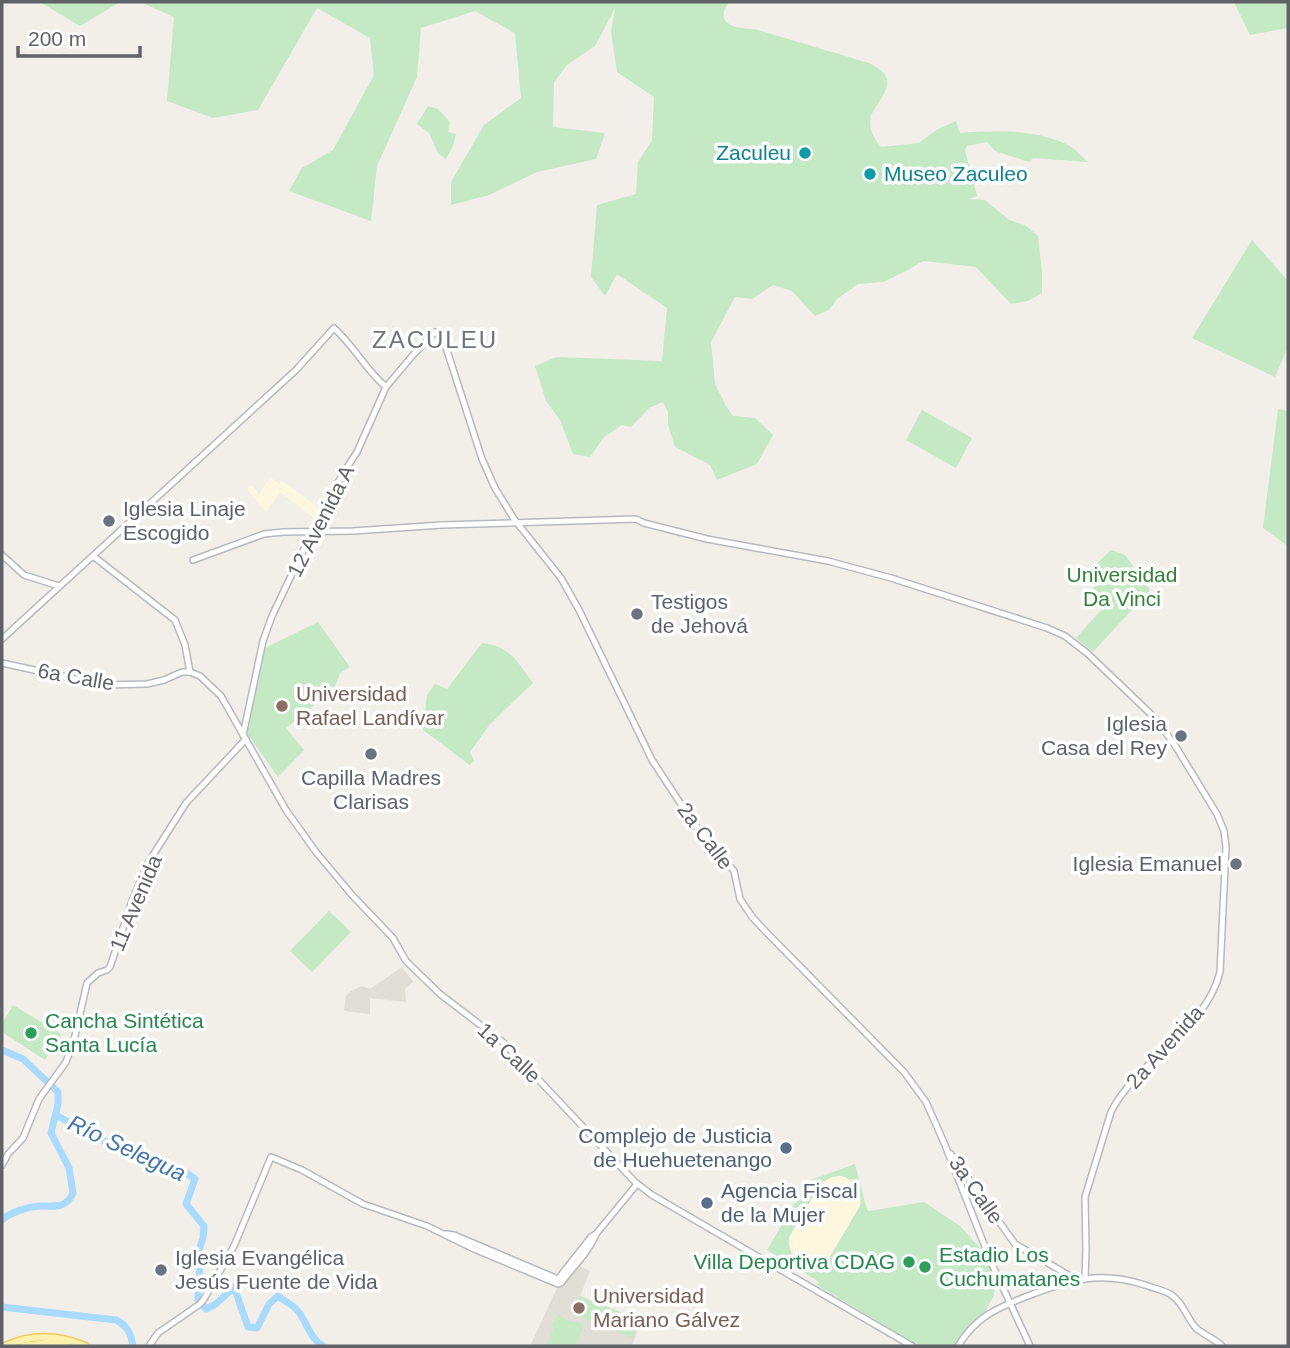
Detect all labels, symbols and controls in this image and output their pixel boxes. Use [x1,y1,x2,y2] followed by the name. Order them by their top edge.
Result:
[18,14,140,58] scale bar
[28,27,86,50] text: 200 m
[716,141,791,164] place label: Zaculeu
[797,145,813,161] marker: Zaculeu
[884,162,1028,185] place label: Museo Zaculeo
[862,166,878,182] marker: Museo Zaculeo
[372,326,498,353] district label: ZACULEU
[283,461,359,580] street label: 12 Avenida A
[123,497,246,544] place label: Iglesia Linaje Escogido
[101,513,117,529] marker: Iglesia Linaje Escogido
[1067,563,1177,610] park label: Universidad Da Vinci
[651,590,748,637] place label: Testigos de Jehová
[629,606,645,622] marker: Testigos de Jehová
[36,658,116,695] street label: 6a Calle
[296,682,444,729] place label: Universidad Rafael Landívar
[274,698,290,714] marker: Universidad Rafael Landívar
[1041,712,1167,759] place label: Iglesia Casa del Rey
[1173,728,1189,744] marker: Iglesia Casa del Rey
[363,746,379,762] marker: Capilla Madres Clarisas
[301,766,441,813] place label: Capilla Madres Clarisas
[673,798,738,873] street label: 2a Calle
[105,851,166,954] street label: 11 Avenida
[1073,852,1222,875] place label: Iglesia Emanuel
[1228,856,1244,872] marker: Iglesia Emanuel
[1121,1000,1208,1093] street label: 2a Avenida
[45,1009,204,1056] place label: Cancha Sintética Santa Lucía
[473,1018,545,1087] street label: 1a Calle
[23,1025,39,1041] marker: Cancha Sintética Santa Lucía
[64,1109,190,1187] water label: Río Selegua
[578,1124,772,1171] place label: Complejo de Justicia de Huehuetenango
[778,1140,794,1156] marker: Complejo de Justicia de Huehuetenango
[945,1152,1008,1228] street label: 3a Calle
[721,1179,858,1226] place label: Agencia Fiscal de la Mujer
[699,1195,715,1211] marker: Agencia Fiscal de la Mujer
[939,1243,1080,1290] place label: Estadio Los Cuchumatanes
[175,1246,378,1293] place label: Iglesia Evangélica Jesús Fuente de Vida
[693,1250,895,1273] place label: Villa Deportiva CDAG
[901,1254,917,1270] marker: Villa Deportiva CDAG
[917,1259,933,1275] marker: Estadio Los Cuchumatanes
[153,1262,169,1278] marker: Iglesia Evangélica Jesús Fuente de Vida
[593,1284,740,1331] place label: Universidad Mariano Gálvez
[571,1300,587,1316] marker: Universidad Mariano Gálvez

